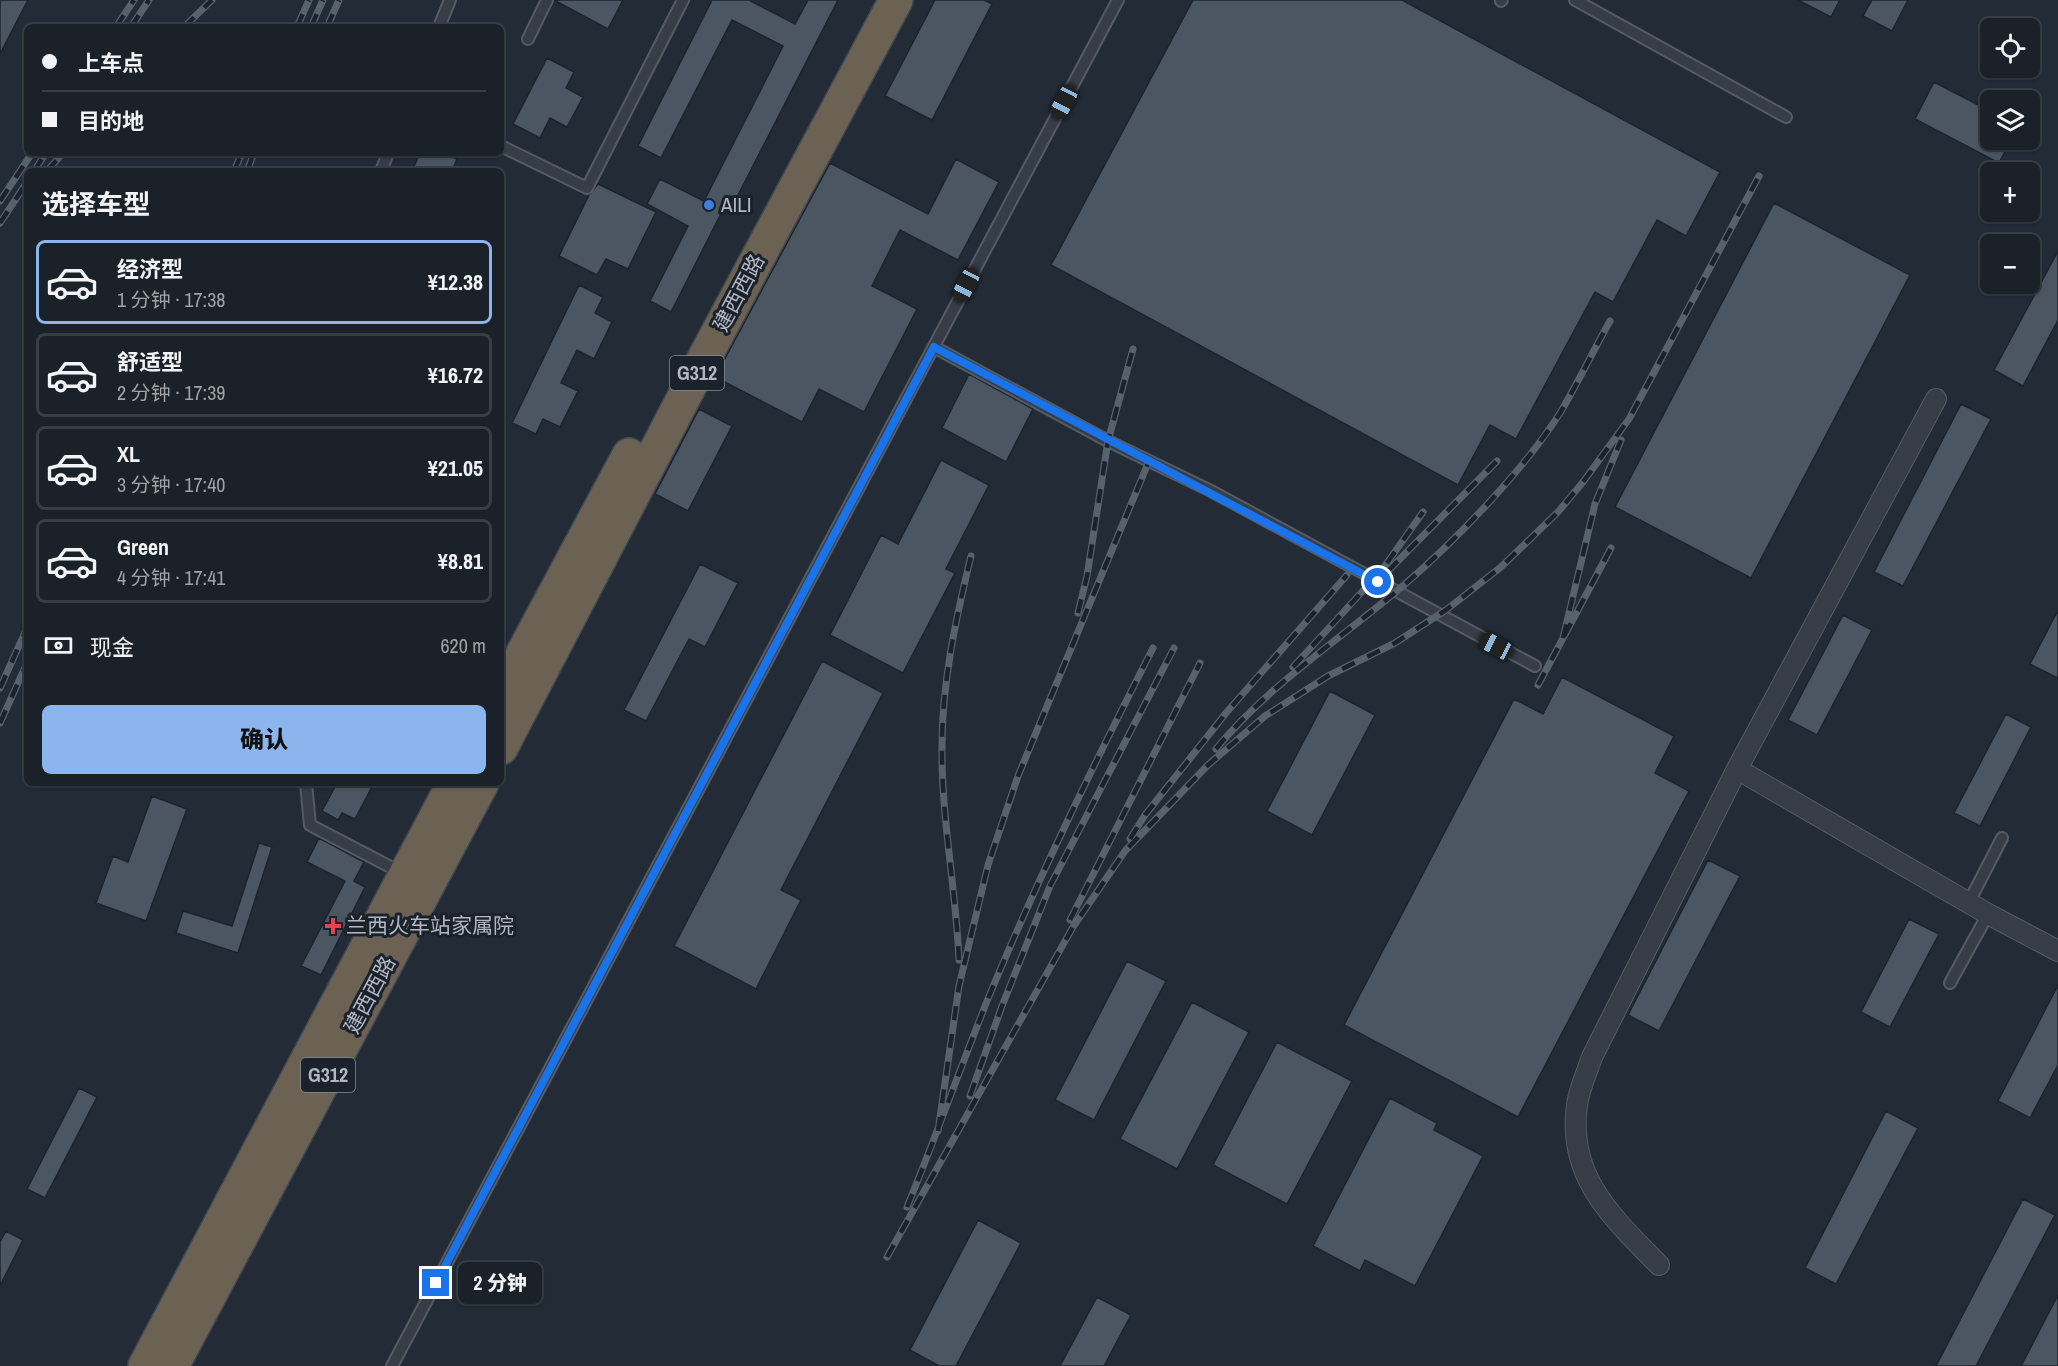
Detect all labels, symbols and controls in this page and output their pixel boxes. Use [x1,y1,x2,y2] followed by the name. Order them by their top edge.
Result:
[1980,18,2040,294] map controls
[1980,18,2040,78] button: locate
[78,48,144,78] text: 上车点
[1048,82,1080,122] car
[1980,90,2040,150] button: layers
[78,106,144,136] text: 目的地
[1980,162,2040,222] button: +
[42,186,150,222] text: 选择车型
[720,190,752,219] place label: AILI
[702,198,716,212] marker: AILI
[1980,234,2040,294] button: −
[706,249,771,337] street label: 建西西路
[117,254,183,284] text: 经济型
[45,255,99,309] icon: car
[950,265,982,305] car
[428,267,483,297] text: ¥12.38
[117,286,225,313] text: 1 分钟 · 17:38
[117,347,183,377] text: 舒适型
[45,348,99,402] icon: car
[670,356,724,390] road number: G312
[428,360,483,390] text: ¥16.72
[117,379,225,406] text: 2 分钟 · 17:39
[117,439,140,469] text: XL
[45,441,99,495] icon: car
[428,453,483,483] text: ¥21.05
[117,471,225,498] text: 3 分钟 · 17:40
[117,532,169,562] text: Green
[45,534,99,588] icon: car
[438,546,483,576] text: ¥8.81
[117,564,225,591] text: 4 分钟 · 17:41
[1364,568,1391,595] route start
[42,629,75,662] icon: cash
[1476,630,1516,662] car
[90,632,134,662] text: 现金
[440,632,486,659] text: 620 m
[42,705,486,774] button: 确认
[346,911,514,940] place label: 兰西火车站家属院
[324,917,342,935] marker: 兰西火车站家属院
[337,951,402,1039] street label: 建西西路
[301,1058,355,1092] road number: G312
[457,1262,541,1304] callout: 2 分钟
[422,1269,449,1296] route end
[473,1269,527,1296] text: 2 分钟

